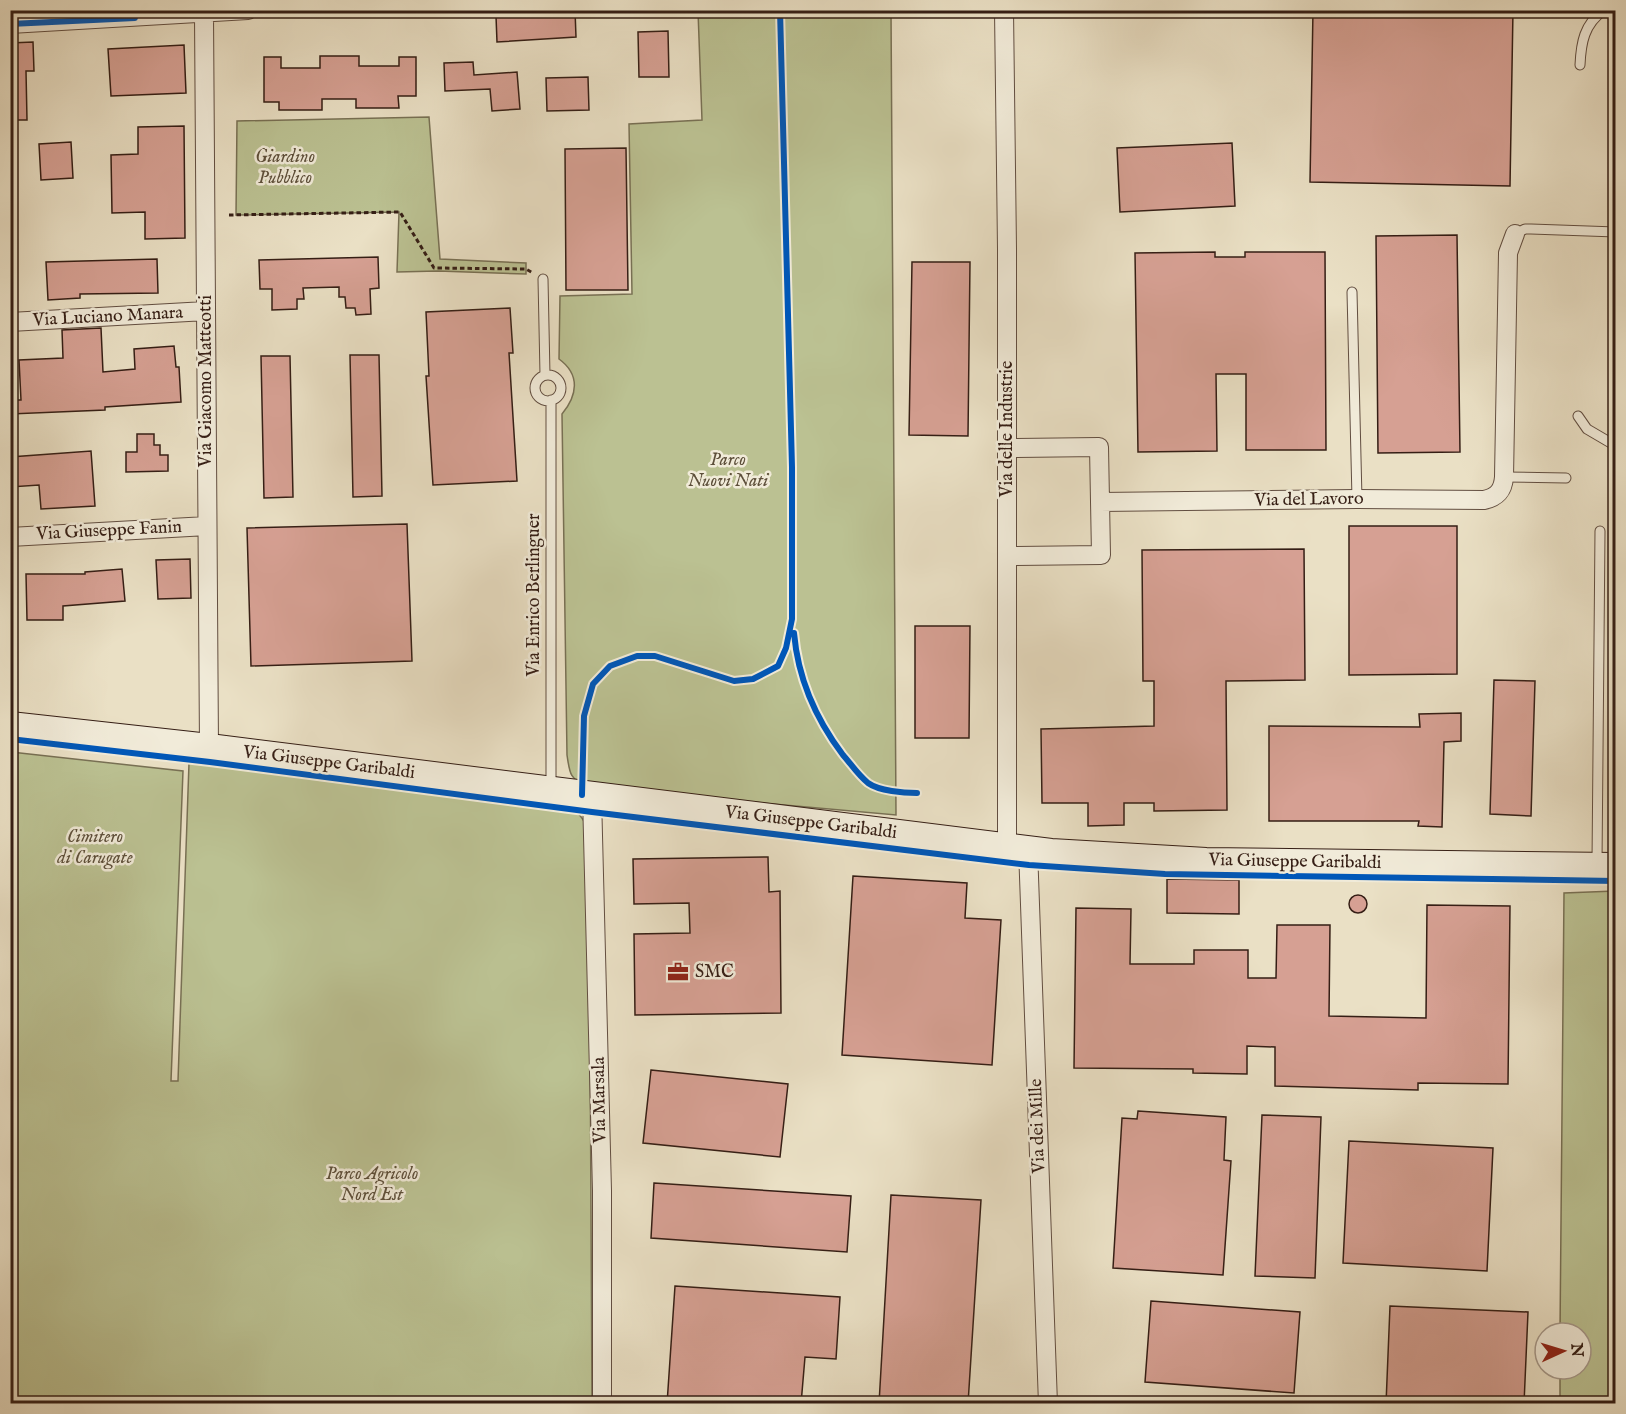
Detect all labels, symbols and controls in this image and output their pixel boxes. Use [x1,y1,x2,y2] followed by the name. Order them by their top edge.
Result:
[255,146,315,190] park label: Giardino Pubblico
[195,295,218,468] street label: Via Giacomo Matteotti
[31,302,184,332] street label: Via Luciano Manara
[996,361,1019,498] street label: Via delle Industrie
[688,449,770,493] park label: Parco Nuovi Nati
[1253,488,1364,512] street label: Via del Lavoro
[523,513,546,678] street label: Via Enrico Berlinguer
[35,516,183,546] street label: Via Giuseppe Fanin
[241,741,416,785] street label: Via Giuseppe Garibaldi
[723,801,898,845] street label: Via Giuseppe Garibaldi
[56,826,133,870] park label: Cimitero di Carugate
[1207,849,1382,875] street label: Via Giuseppe Garibaldi
[666,960,690,984] office icon: SMC
[695,961,734,984] place label: SMC
[588,1056,612,1144] street label: Via Marsala
[1025,1078,1051,1175] street label: Via dei Mille
[326,1163,418,1207] park label: Parco Agricolo Nord Est
[1533,1321,1593,1381] north arrow
[1565,1341,1586,1358] text: N

